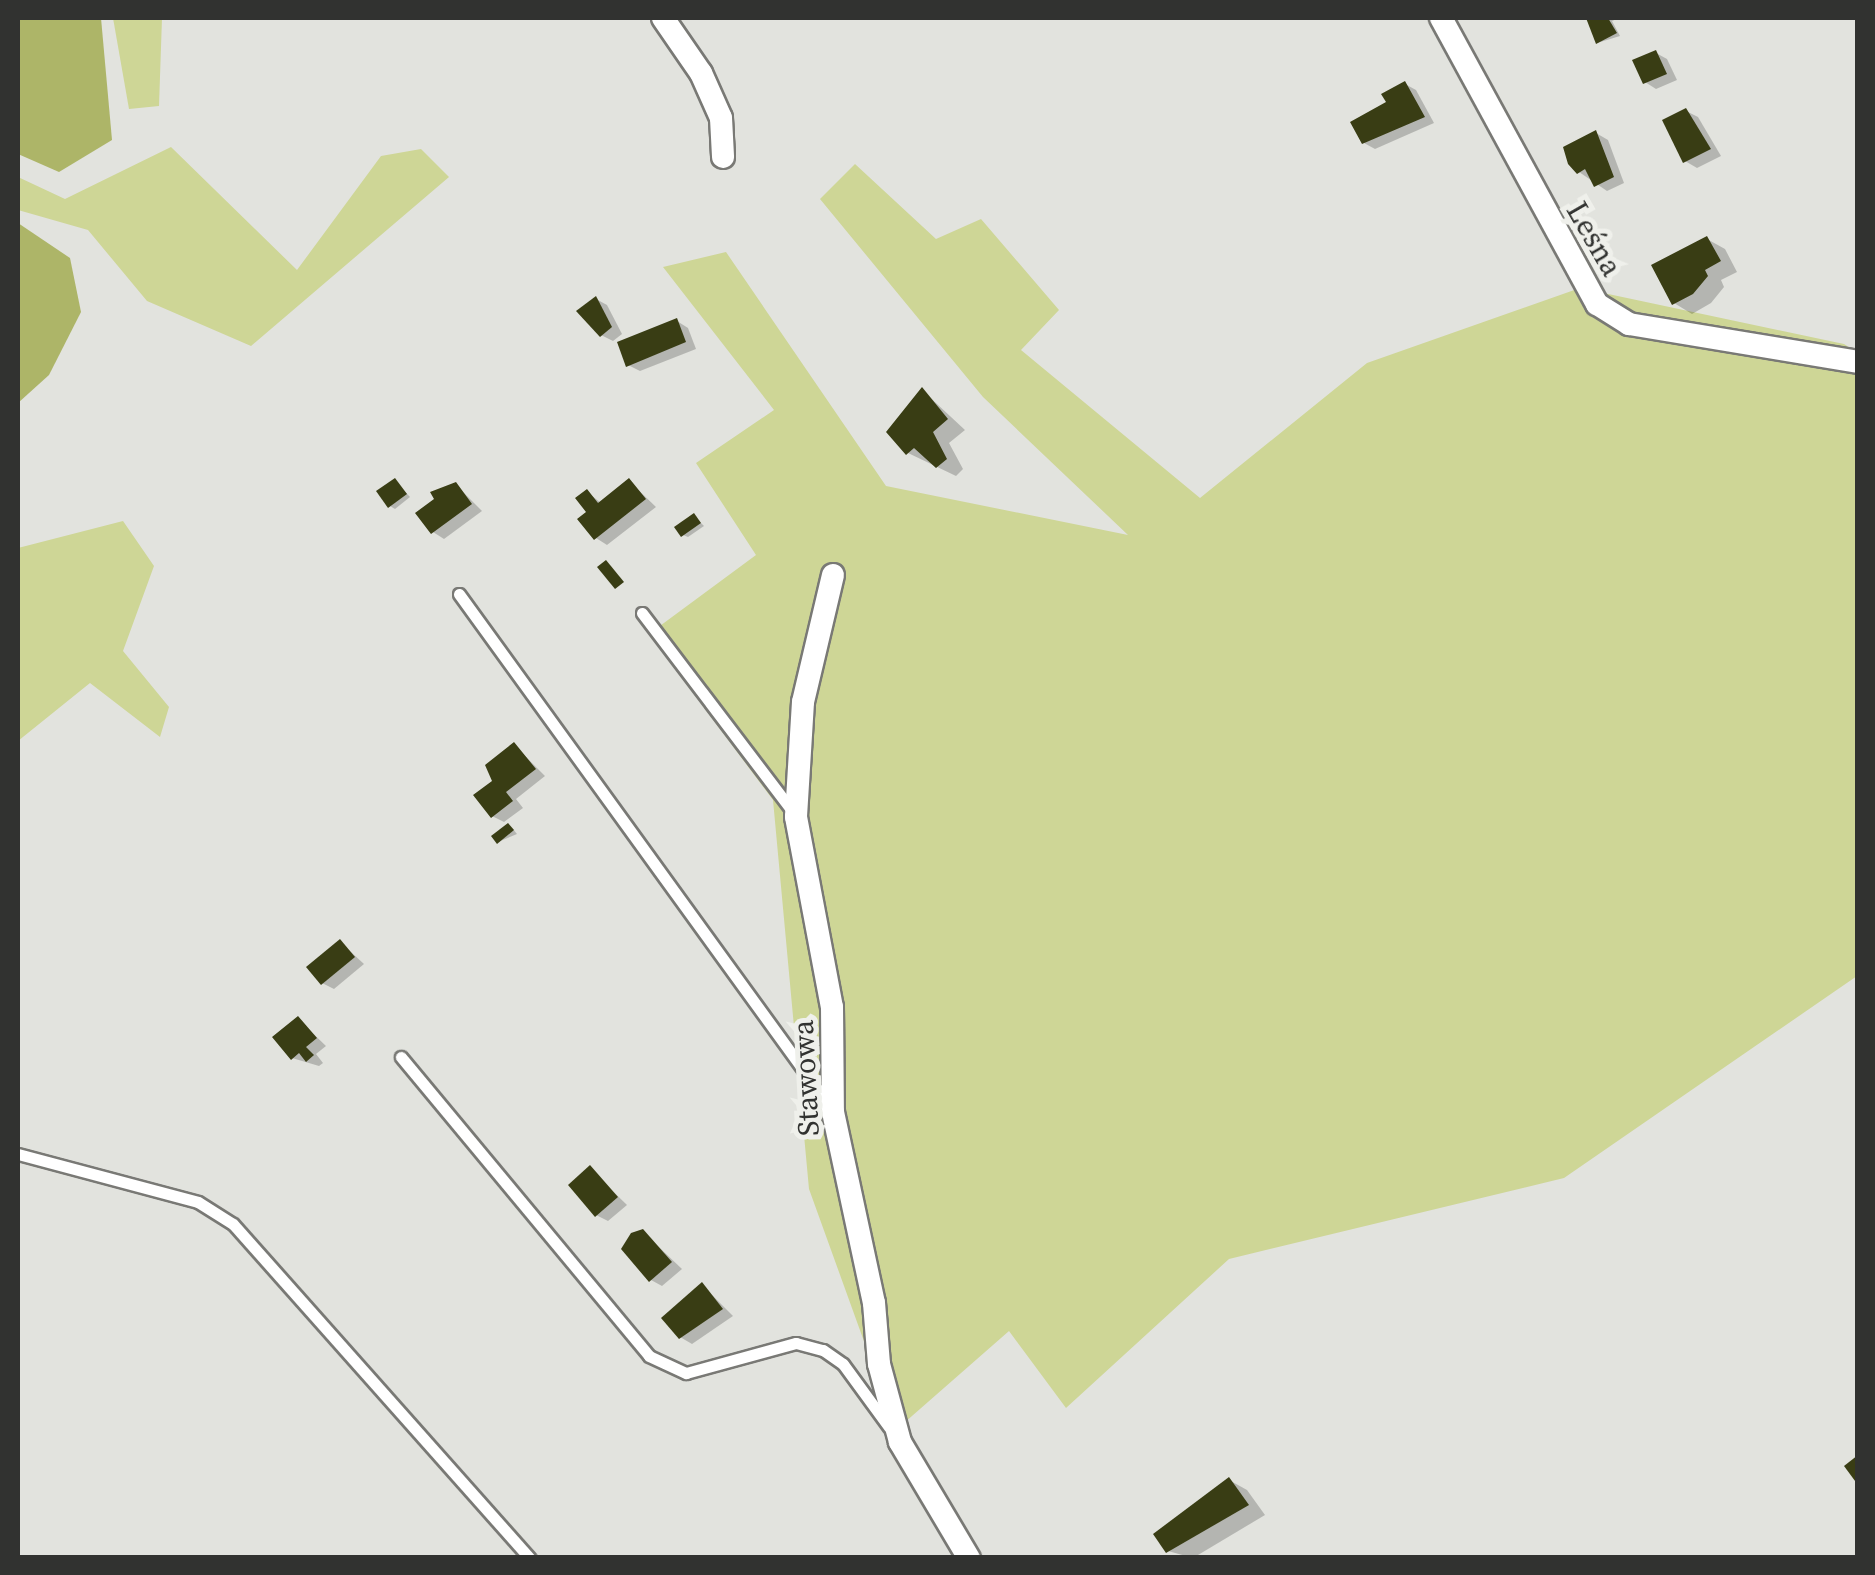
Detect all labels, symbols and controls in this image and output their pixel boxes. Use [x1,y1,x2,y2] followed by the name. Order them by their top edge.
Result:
[1558,196,1630,282] street label: Leśna
[785,1019,827,1137] street label: Stawowa

